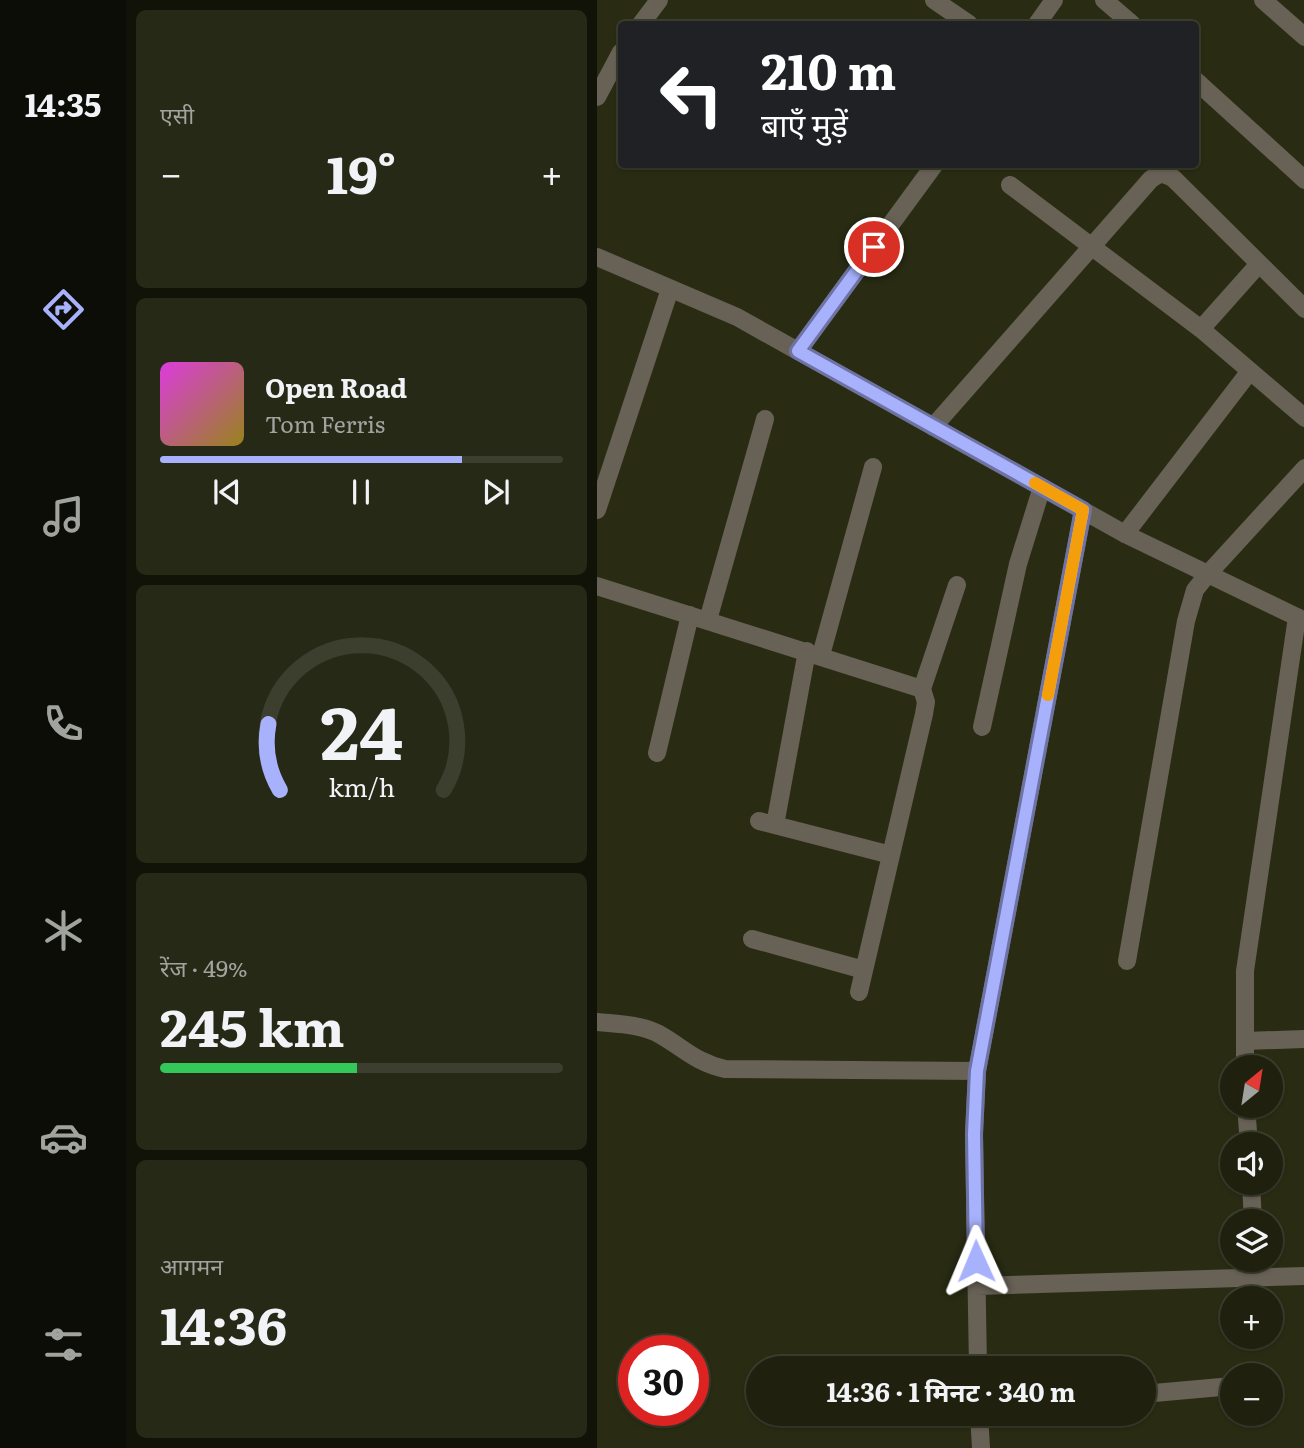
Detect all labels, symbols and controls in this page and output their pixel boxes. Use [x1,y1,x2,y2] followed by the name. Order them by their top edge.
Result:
[761,32,896,105] text: 210 m
[646,49,737,140] icon: left
[25,79,101,127] text: 14:35
[160,97,194,131] text: एसी
[761,99,848,147] text: बाएँ मुड़ें
[327,133,396,210] text: 19°
[160,143,182,200] text: −
[541,143,563,200] text: +
[844,217,904,277] pin
[855,228,893,266] icon: arrive
[39,285,88,334] icon: directions
[265,367,407,406] text: Open Road
[265,406,385,440] text: Tom Ferris
[208,473,246,511] icon: previous
[342,473,380,511] icon: pause
[477,473,515,511] icon: next
[39,492,88,541] icon: music
[320,674,403,782] text: 24
[39,699,88,748] icon: phone
[328,768,395,805] text: km/h
[39,906,88,955] icon: climate
[160,950,248,984] text: रेंज · 49%
[160,986,345,1063] text: 245 km
[1220,1055,1283,1118] north arrow
[1220,1055,1283,1426] map controls
[39,1113,88,1162] icon: car
[1220,1132,1283,1195] button: sound
[1220,1209,1283,1272] button: layers
[939,1224,1013,1298] position arrow
[160,1248,223,1282] text: आगमन
[160,1284,287,1361] text: 14:36
[1220,1286,1283,1349] button: +
[39,1320,88,1369] icon: filters
[618,1335,709,1426] speed limit sign: 30
[1220,1363,1283,1426] button: −
[826,1371,1076,1410] text: 14:36 · 1 मिनट · 340 m

